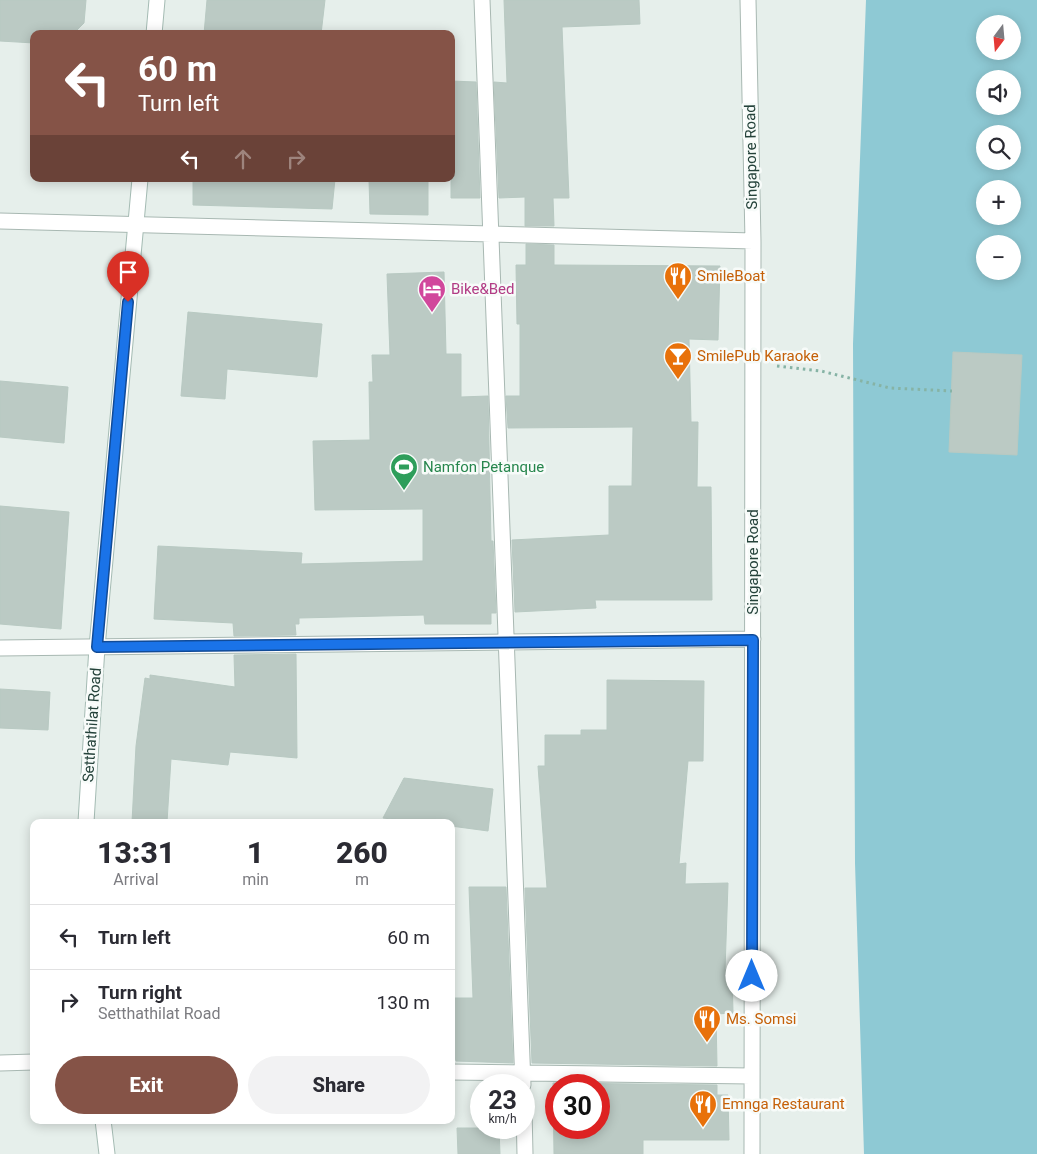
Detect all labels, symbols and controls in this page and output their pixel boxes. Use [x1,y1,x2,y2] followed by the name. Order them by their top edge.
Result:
[976,15,1021,60] north arrow
[976,15,1021,280] map controls
[138,49,217,90] text: 60 m
[55,50,120,115] icon: left
[976,70,1021,115] button: sound
[138,91,219,116] text: Turn left
[741,104,761,210] street label: Singapore Road
[976,125,1021,170] button: search
[176,145,204,173] icon: left
[229,145,257,173] icon: ahead
[282,145,310,173] icon: right
[976,180,1021,225] button: +
[976,235,1021,280] button: −
[107,251,149,302] pin
[114,258,142,286] icon: arrive
[663,261,693,300] restaurant icon: SmileBoat
[697,267,765,285] place label: SmileBoat
[417,274,447,313] hotel icon: Bike&Bed
[451,280,515,298] place label: Bike&Bed
[663,341,693,380] bar icon: SmilePub Karaoke
[697,347,819,365] place label: SmilePub Karaoke
[389,452,419,491] sports icon: Namfon Petanque
[423,458,544,476] place label: Namfon Petanque
[744,509,762,615] street label: Singapore Road
[79,667,105,783] street label: Setthathilat Road
[97,835,175,870] text: 13:31
[247,835,264,870] text: 1
[336,835,388,870] text: 260
[113,870,159,889] text: Arrival
[242,870,269,889] text: min
[355,870,369,889] text: m
[55,923,83,951] icon: left
[98,926,171,949] text: Turn left
[387,926,430,949] text: 60 m
[725,949,777,1001] position arrow
[98,981,182,1004] text: Turn right
[55,988,83,1016] icon: right
[377,991,430,1014] text: 130 m
[98,1004,220,1023] text: Setthathilat Road
[692,1004,722,1043] restaurant icon: Ms. Somsi
[726,1010,797,1028] place label: Ms. Somsi
[55,1056,238,1114] button: Exit
[248,1056,430,1114] button: Share
[545,1074,610,1139] speed limit sign: 30
[488,1086,517,1115] text: 23
[688,1089,718,1128] restaurant icon: Emnga Restaurant
[722,1095,845,1113] place label: Emnga Restaurant
[488,1112,517,1126] text: km/h

